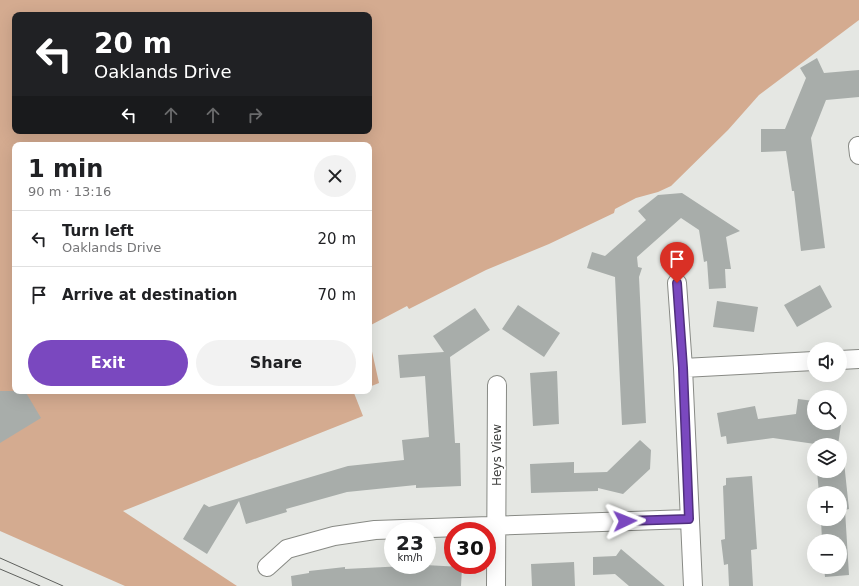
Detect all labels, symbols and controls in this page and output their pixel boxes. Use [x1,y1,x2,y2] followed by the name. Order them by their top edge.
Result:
[94,27,172,60] text: 20 m
[28,28,80,80] icon: left
[94,61,232,82] text: Oaklands Drive
[118,104,140,126] icon: left
[160,104,182,126] icon: ahead
[202,104,224,126] icon: ahead
[244,104,266,126] icon: right
[28,155,103,183] text: 1 min
[314,155,356,197] button: close
[28,184,111,199] text: 90 m · 13:16
[62,222,134,240] text: Turn left
[28,228,50,250] icon: left
[318,230,356,248] text: 20 m
[62,240,161,255] text: Oaklands Drive
[660,242,694,283] pin
[666,248,688,270] icon: arrive
[28,284,50,306] icon: arrive
[62,286,237,304] text: Arrive at destination
[318,286,356,304] text: 70 m
[28,340,188,386] button: Exit
[196,340,356,386] button: Share
[807,342,847,574] map controls
[807,342,847,382] button: sound
[807,390,847,430] button: search
[490,424,504,486] street label: Heys View
[807,438,847,478] button: layers
[807,486,847,526] button: +
[604,500,646,542] position arrow
[444,522,496,574] speed limit sign: 30
[396,531,424,555] text: 23
[807,534,847,574] button: −
[397,552,423,563] text: km/h

